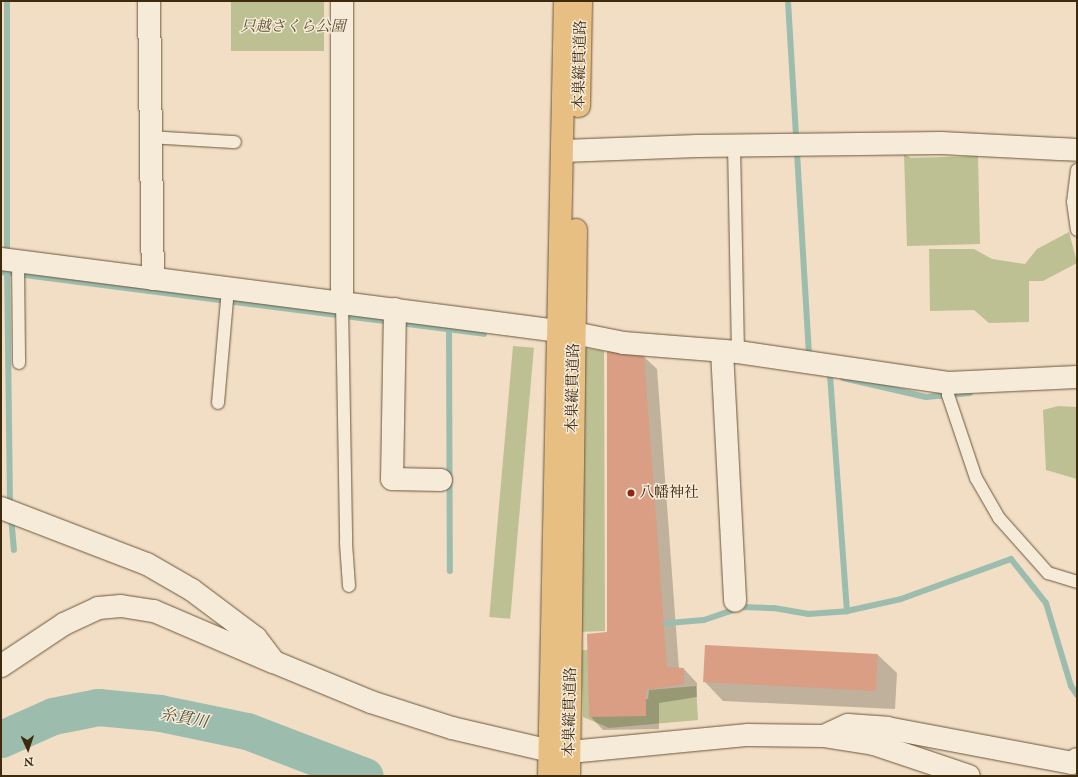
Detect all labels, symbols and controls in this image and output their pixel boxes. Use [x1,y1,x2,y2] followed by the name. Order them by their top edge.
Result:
[241,18,345,36] park label: 只越さくら公園
[570,20,590,110] street label: 本巣縦貫道路
[563,343,583,433] street label: 本巣縦貫道路
[639,484,699,502] place label: 八幡神社
[626,488,636,498] marker: 八幡神社
[560,667,580,757] street label: 本巣縦貫道路
[159,705,209,733] water label: 糸貫川
[8,729,48,769] north arrow
[24,754,34,768] text: N

